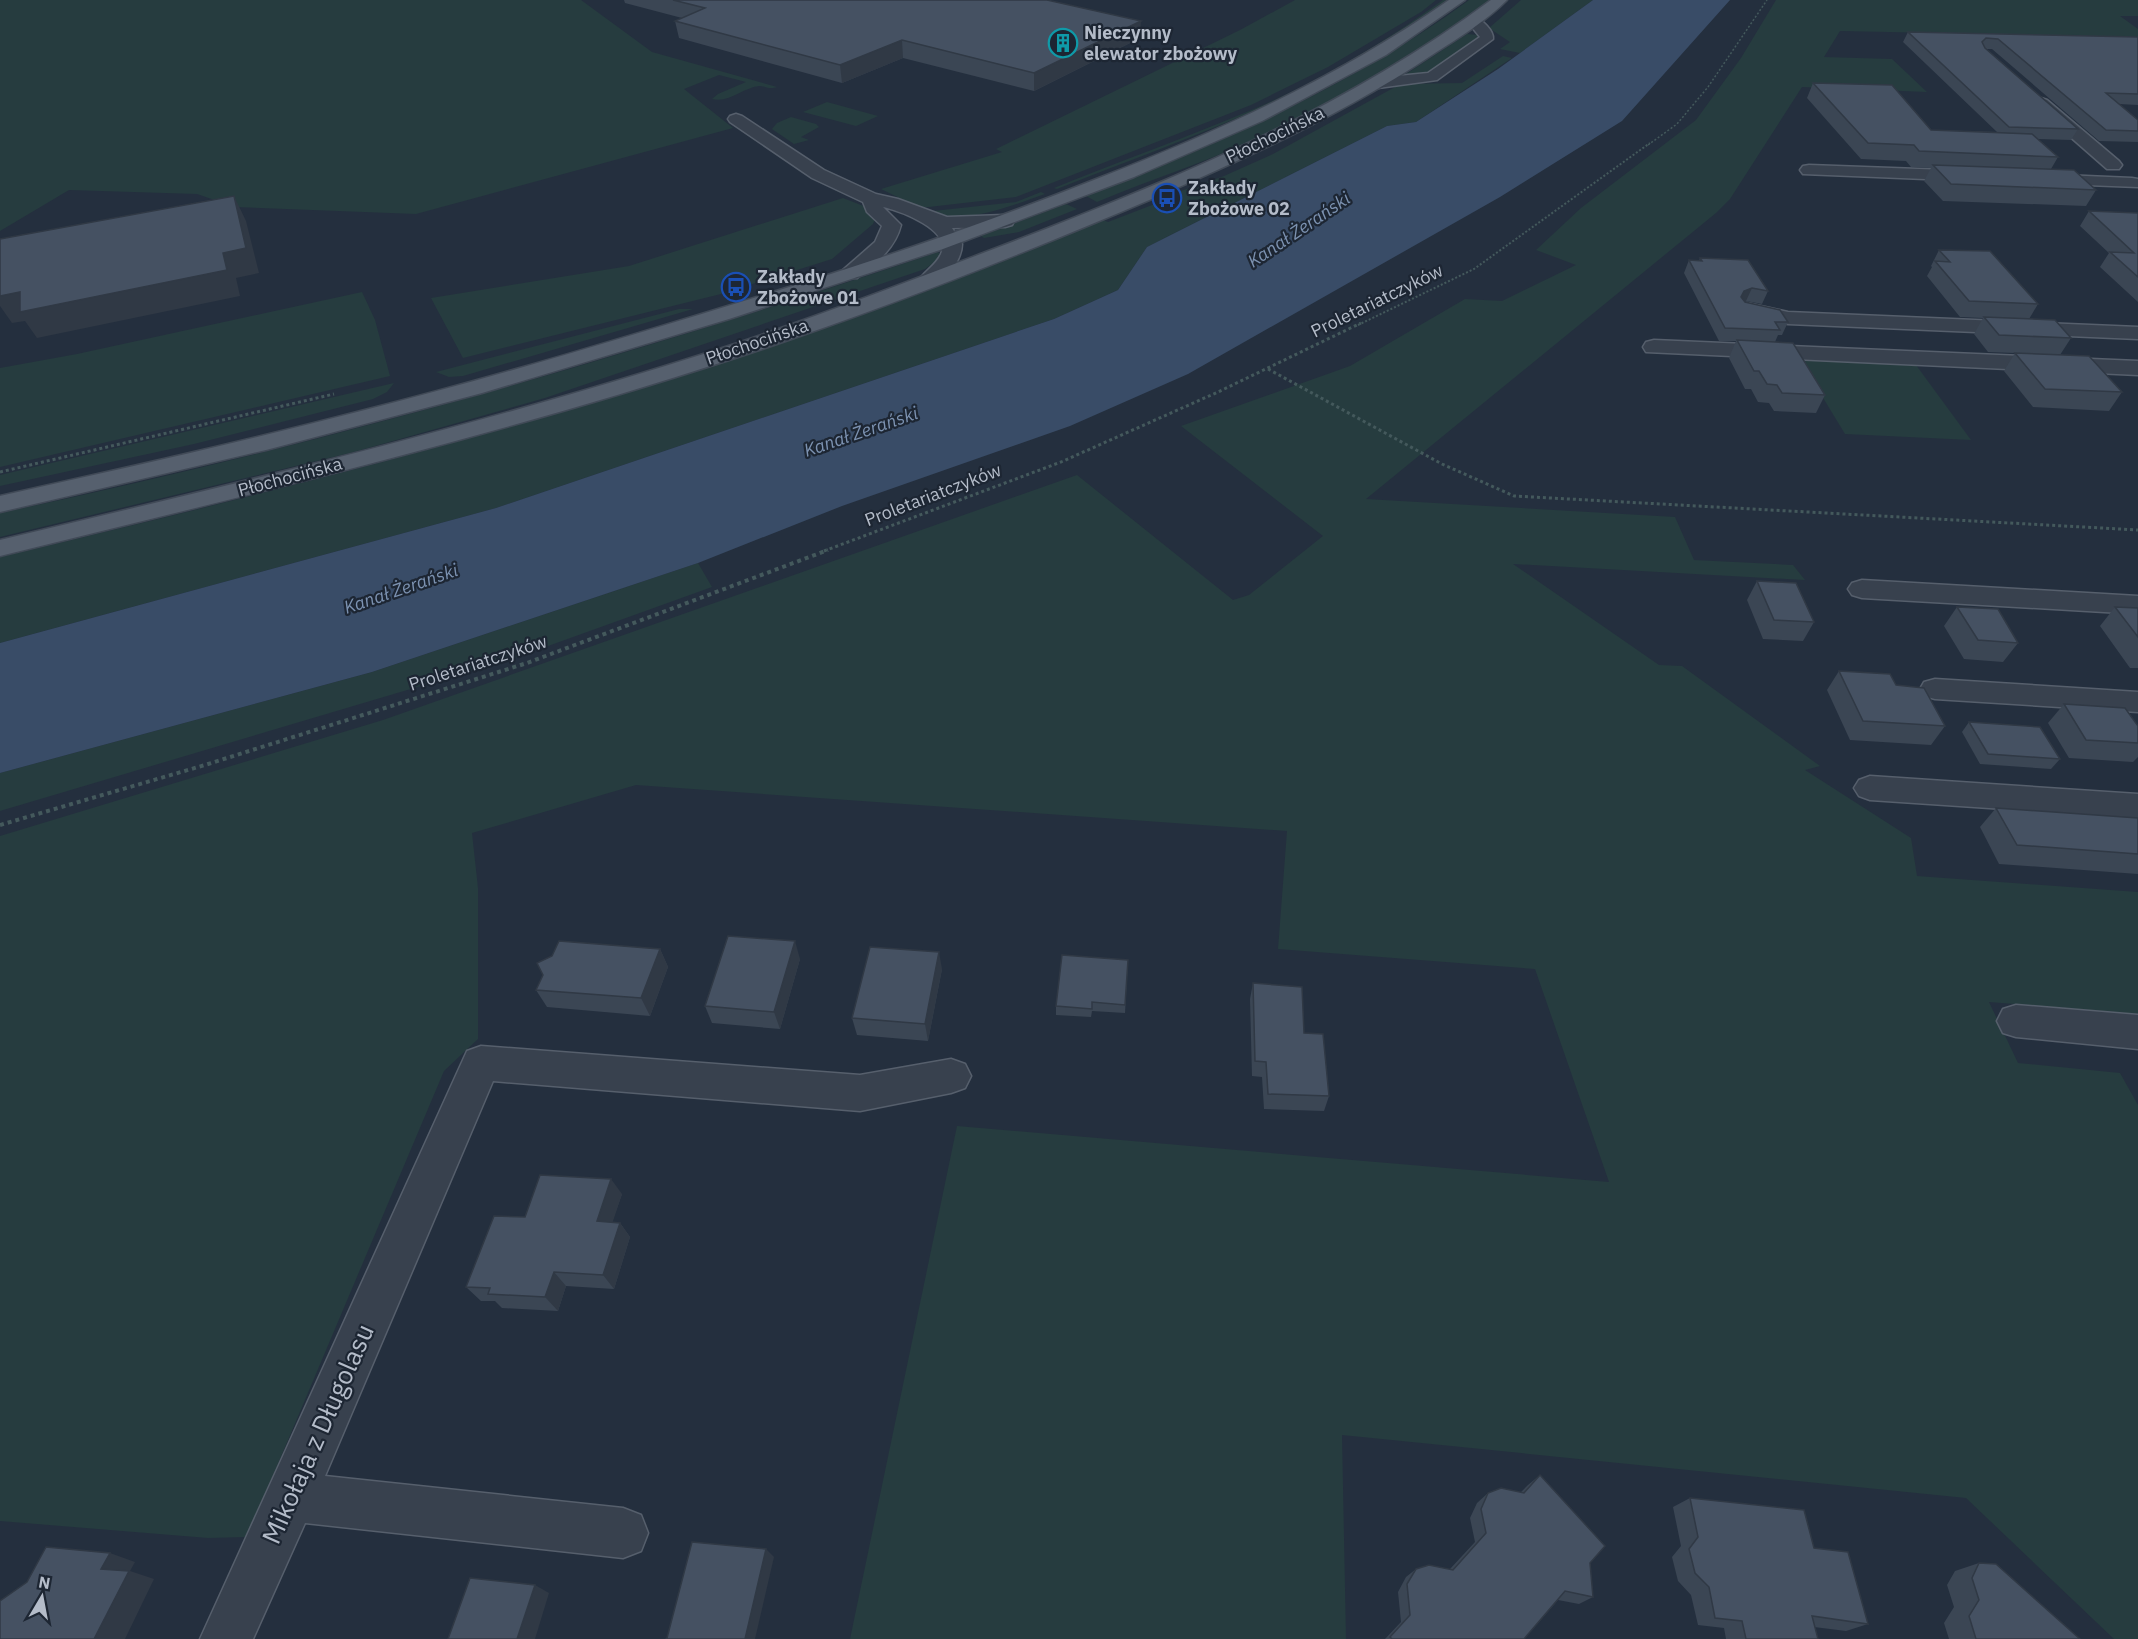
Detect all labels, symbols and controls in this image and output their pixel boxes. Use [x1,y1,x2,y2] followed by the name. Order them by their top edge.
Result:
[1084,21,1238,65] place label: Nieczynny elewator zbożowy
[1047,27,1079,59] building icon: Nieczynny elewator zbożowy
[1222,101,1328,168] street label: Płochocińska
[1188,176,1290,220] place label: Zakłady Zbożowe 02
[1151,182,1183,214] bus stop icon: Zakłady Zbożowe 02
[1243,187,1355,272] water label: Kanał Żerański
[1307,258,1447,343] street label: Proletariatczyków
[757,265,859,309] place label: Zakłady Zbożowe 01
[720,271,752,303] bus stop icon: Zakłady Zbożowe 01
[703,313,811,370] street label: Płochocińska
[801,401,921,462] water label: Kanał Żerański
[235,451,345,501] street label: Płochocińska
[861,458,1004,531] street label: Proletariatczyków
[341,558,461,619] water label: Kanał Żerański
[406,629,550,696] street label: Proletariatczyków
[253,1318,381,1549] street label: Mikołaja z Długolasu
[12,1567,72,1627] north arrow
[37,1571,52,1593] text: N

